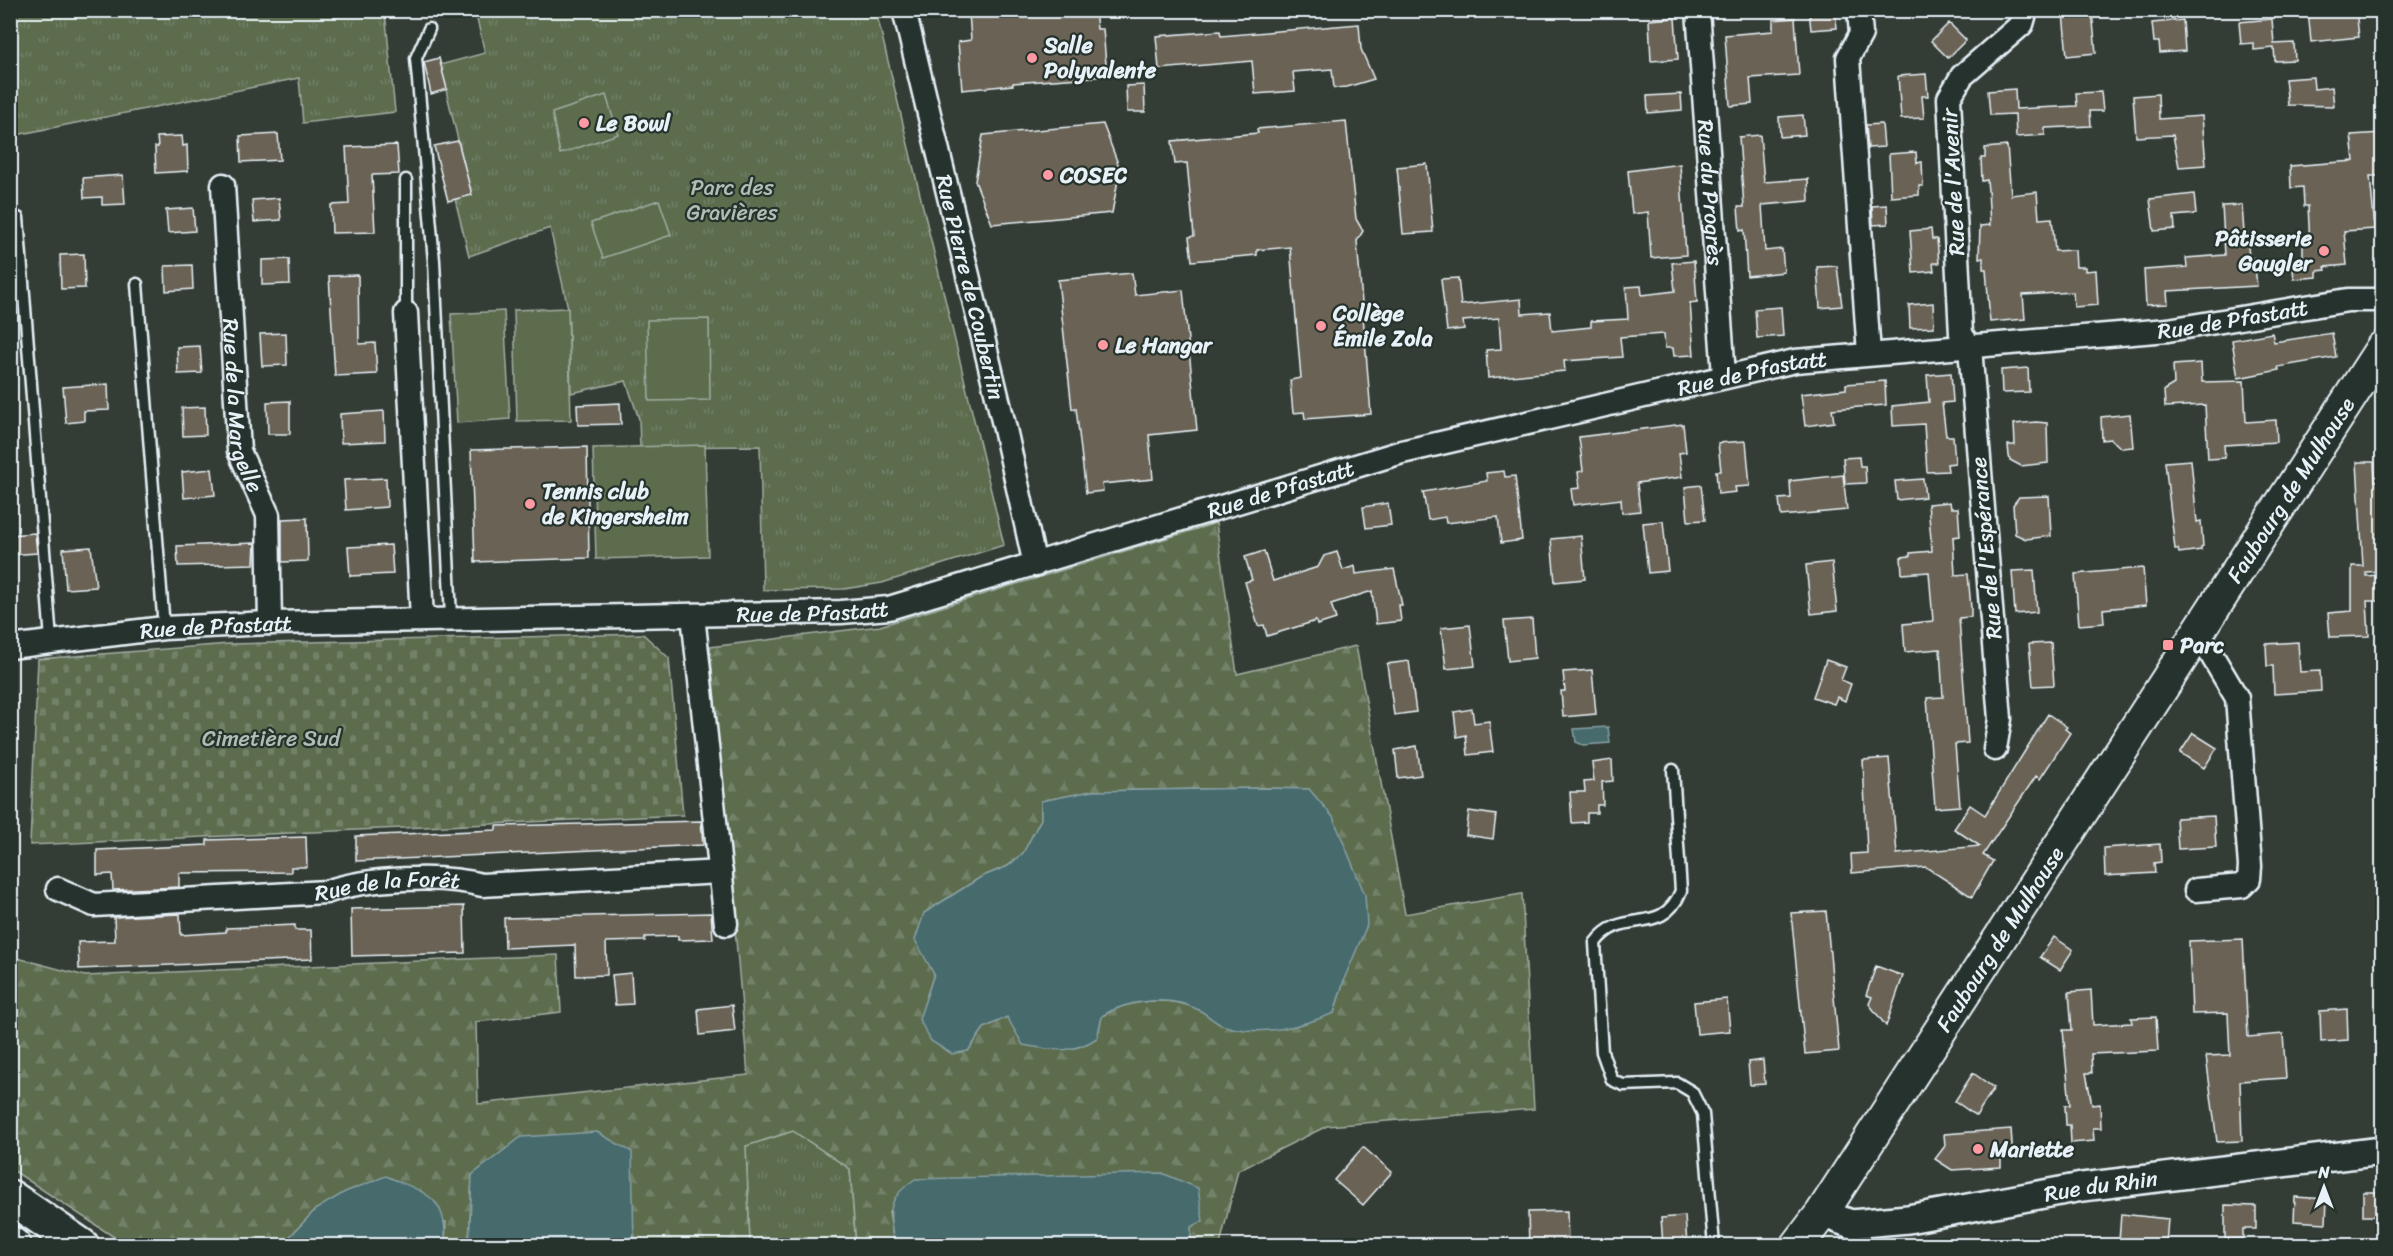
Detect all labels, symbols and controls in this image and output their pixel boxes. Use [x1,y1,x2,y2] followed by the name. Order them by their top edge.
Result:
[1043,26,1157,90] place label: Salle Polyvalente
[1025,51,1039,65] marker: Salle Polyvalente
[596,104,672,143] place label: Le Bowl
[1930,105,1976,257] street label: Rue de l'Avenir
[577,116,591,130] marker: Le Bowl
[1686,118,1736,268] street label: Rue du Progrès
[1059,156,1128,195] place label: COSEC
[686,168,778,232] park label: Parc des Gravières
[1041,168,1055,182] marker: COSEC
[925,170,1017,404] street label: Rue Pierre de Coubertin
[2215,219,2314,283] place label: Pâtisserie Gaugler
[2317,244,2331,258] marker: Pâtisserie Gaugler
[2156,287,2311,350] street label: Rue de Pfastatt
[1332,294,1433,358] place label: Collège Émile Zola
[212,317,275,499] street label: Rue de la Margelle
[1314,319,1328,333] marker: Collège Émile Zola
[1115,326,1214,365] place label: Le Hangar
[1096,338,1110,352] marker: Le Hangar
[1674,339,1828,407] street label: Rue de Pfastatt
[2215,388,2365,591] street label: Faubourg de Mulhouse
[1202,448,1359,530] street label: Rue de Pfastatt
[1959,455,2013,641] street label: Rue de l'Espérance
[542,472,689,536] place label: Tennis club de Kingersheim
[523,497,537,511] marker: Tennis club de Kingersheim
[736,589,890,634] street label: Rue de Pfastatt
[138,603,292,650] street label: Rue de Pfastatt
[2180,626,2224,665] place label: Parc
[2161,638,2175,652] marker: Parc
[202,719,342,758] park label: Cimetière Sud
[1925,837,2075,1040] street label: Faubourg de Mulhouse
[314,859,463,912] street label: Rue de la Forêt
[1989,1130,2075,1169] place label: Mariette
[1971,1142,1985,1156] marker: Mariette
[2294,1157,2354,1217] north arrow
[2317,1158,2330,1187] text: N
[2041,1159,2160,1213] street label: Rue du Rhin

